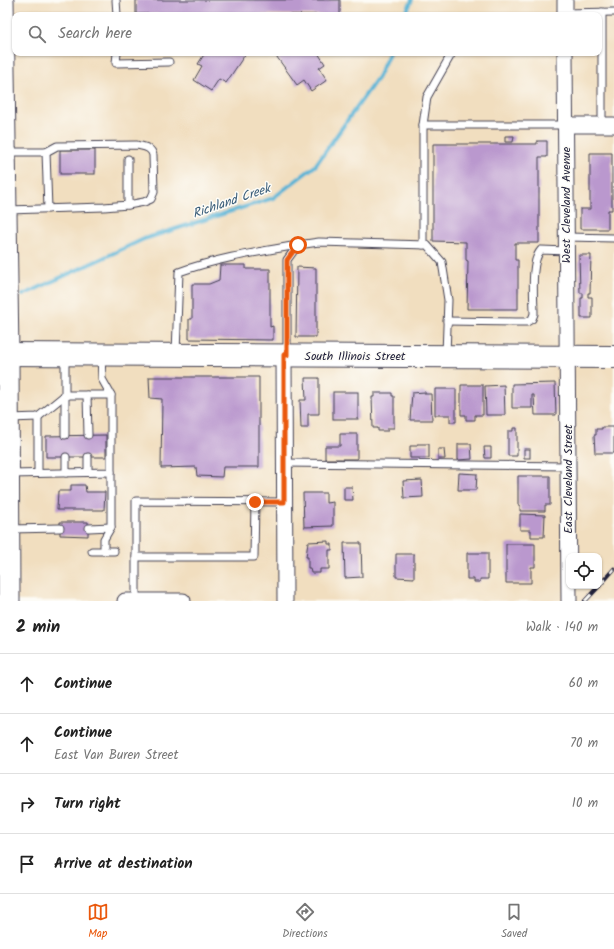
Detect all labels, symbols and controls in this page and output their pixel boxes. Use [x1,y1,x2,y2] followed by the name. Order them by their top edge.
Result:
[12,12,602,56] search box
[58,22,132,46] text: Search here
[26,23,48,45] icon: search
[557,146,576,263] street label: West Cleveland Avenue
[190,178,275,225] water label: Richland Creek
[289,236,307,254] route start
[305,347,406,366] street label: South Illinois Street
[559,424,578,534] street label: East Cleveland Street
[246,493,264,511] route end
[566,553,602,589] map controls
[566,553,602,589] button: locate
[16,614,60,641] text: 2 min
[526,617,598,638] text: Walk · 140 m
[54,672,112,696] text: Continue
[16,673,38,695] icon: ahead
[569,673,598,694] text: 60 m
[54,721,112,745] text: Continue
[16,733,38,755] icon: ahead
[570,733,598,754] text: 70 m
[54,745,178,766] text: East Van Buren Street
[54,792,121,816] text: Turn right
[16,793,38,815] icon: right
[572,793,598,814] text: 10 m
[54,852,193,876] text: Arrive at destination
[16,853,38,875] icon: arrive
[87,901,109,943] tab: Map
[282,901,328,943] tab: Directions
[501,901,527,943] tab: Saved

